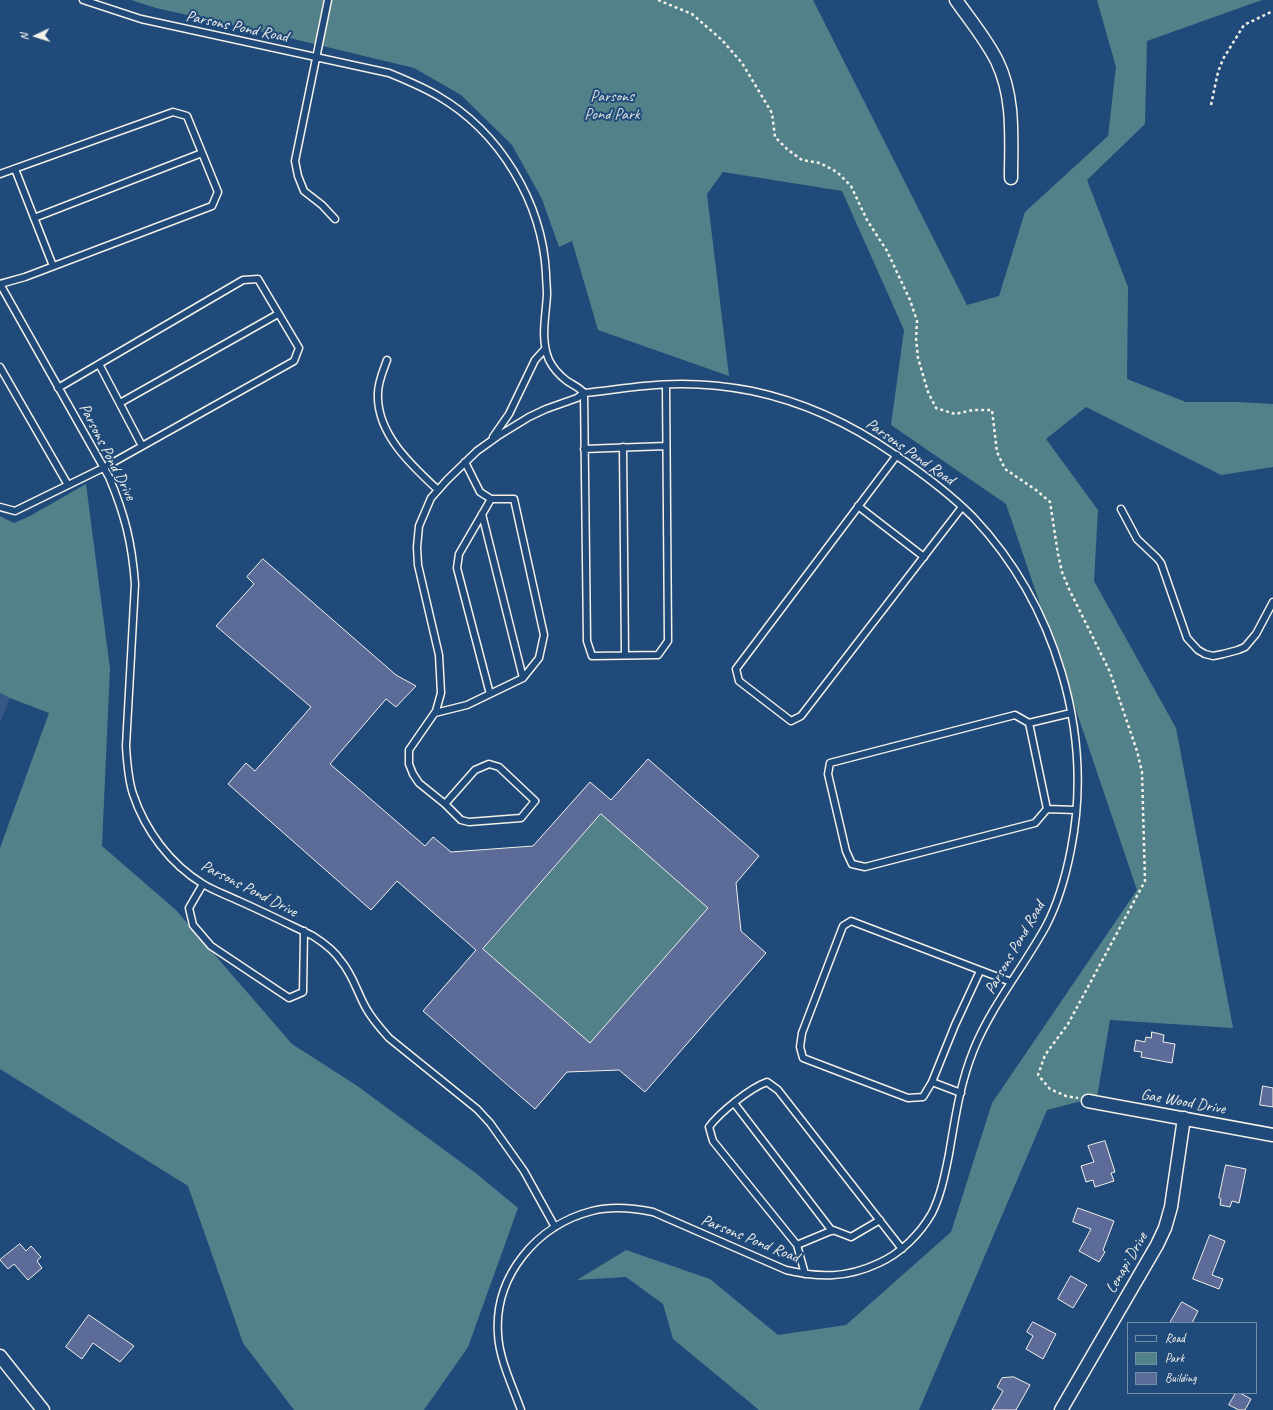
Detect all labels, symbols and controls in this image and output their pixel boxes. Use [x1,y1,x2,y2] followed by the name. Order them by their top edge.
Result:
[184,7,290,47] street label: Parsons Pond Road
[16,16,56,56] north arrow
[17,33,31,41] text: N
[584,87,640,125] park label: Parsons Pond Park
[74,400,140,504] street label: Parsons Pond Drive
[862,414,958,490] street label: Parsons Pond Road
[197,856,301,922] street label: Parsons Pond Drive
[981,898,1049,998] street label: Parsons Pond Road
[1139,1085,1227,1119] street label: Gae Wood Drive
[698,1211,802,1267] street label: Parsons Pond Road
[1102,1229,1152,1297] street label: Lenapi Drive
[1127,1322,1257,1394] legend
[1165,1330,1185,1346] text: Road
[1165,1350,1184,1366] text: Park
[1165,1370,1197,1386] text: Building

